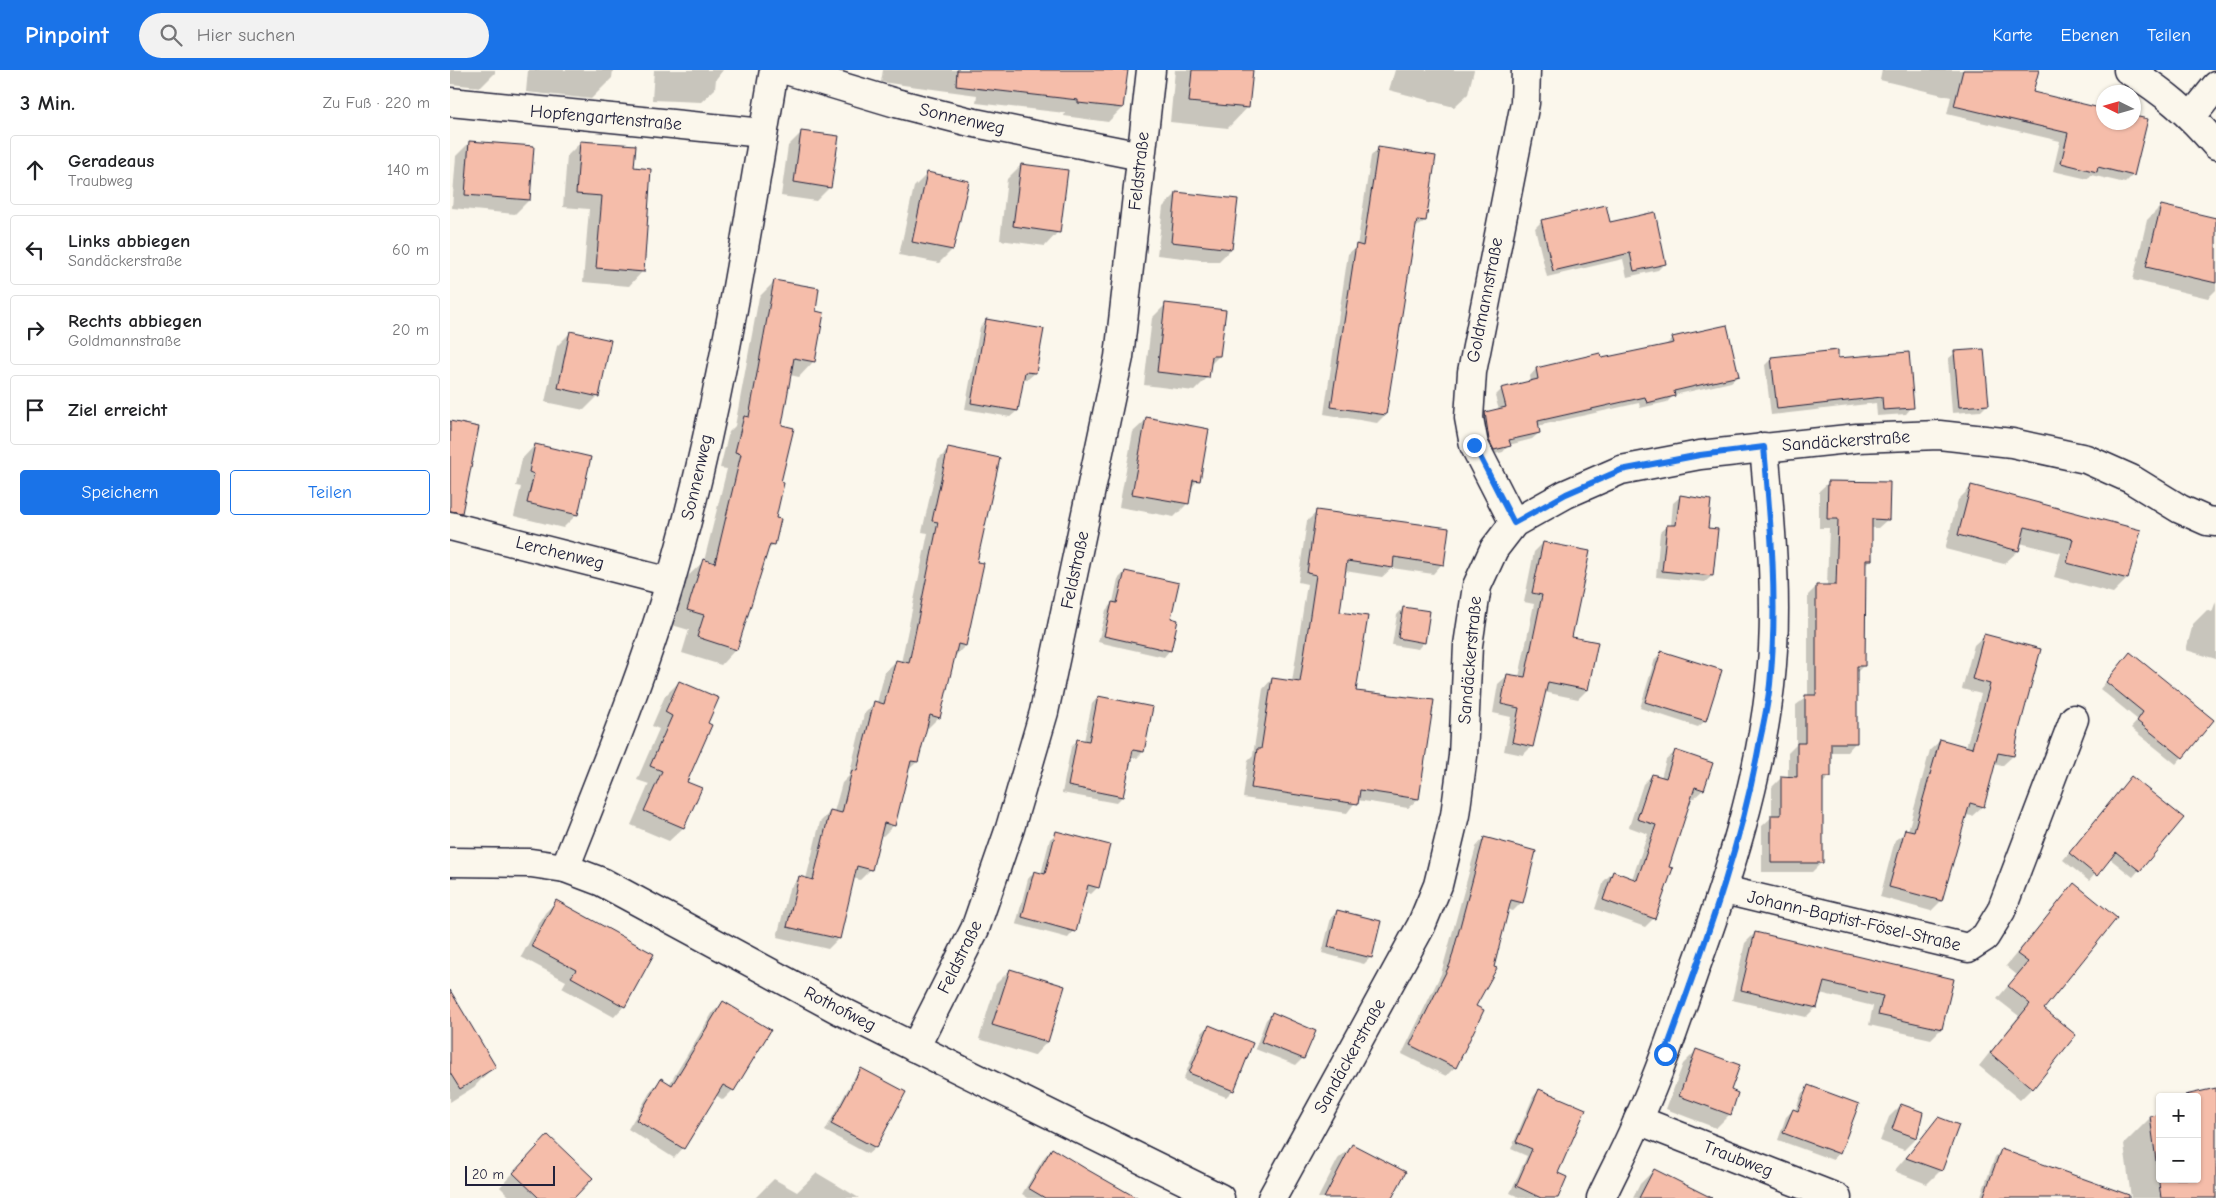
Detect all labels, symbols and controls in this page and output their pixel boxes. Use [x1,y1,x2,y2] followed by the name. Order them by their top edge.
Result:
[139,13,489,58] search box
[25,21,109,49] text: Pinpoint
[157,21,185,49] icon: search
[197,24,295,46] text: Hier suchen
[1992,25,2033,46] text: Karte
[2061,25,2119,46] text: Ebenen
[2147,25,2191,46] text: Teilen
[2096,85,2141,130] north arrow
[20,91,75,115] text: 3 Min.
[323,94,430,112] text: Zu Fuß · 220 m
[917,99,1007,139] street label: Sonnenweg
[529,101,683,135] street label: Hopfengartenstraße
[1124,131,1154,211] street label: Feldstraße
[68,150,154,172] text: Geradeaus
[21,156,49,184] icon: ahead
[387,161,429,179] text: 140 m
[68,172,133,190] text: Traubweg
[68,230,190,252] text: Links abbiegen
[21,236,49,264] icon: left
[1463,236,1507,364] street label: Goldmannstraße
[392,241,429,259] text: 60 m
[68,252,182,270] text: Sandäckerstraße
[68,310,202,332] text: Rechts abbiegen
[21,316,49,344] icon: right
[392,321,429,339] text: 20 m
[68,332,181,350] text: Goldmannstraße
[21,396,49,424] icon: arrive
[68,399,167,421] text: Ziel erreicht
[1781,426,1911,456] street label: Sandäckerstraße
[677,432,717,522] street label: Sonnenweg
[1463,434,1486,457] route end
[20,470,220,515] button: Speichern
[230,470,430,515] button: Teilen
[1057,529,1093,611] street label: Feldstraße
[513,532,607,574] street label: Lerchenweg
[1454,595,1486,725] street label: Sandäckerstraße
[1745,886,1963,956] street label: Johann-Baptist-Fösel-Straße
[933,917,987,997] street label: Feldstraße
[800,982,880,1036] street label: Rothofweg
[1310,995,1390,1117] street label: Sandäckerstraße
[1654,1043,1677,1066] route start
[2156,1093,2201,1183] map controls
[2156,1093,2201,1138] button: +
[1700,1136,1776,1182] street label: Traubweg
[2156,1138,2201,1183] button: −
[465,1163,555,1186] scale bar
[472,1166,504,1183] text: 20 m

